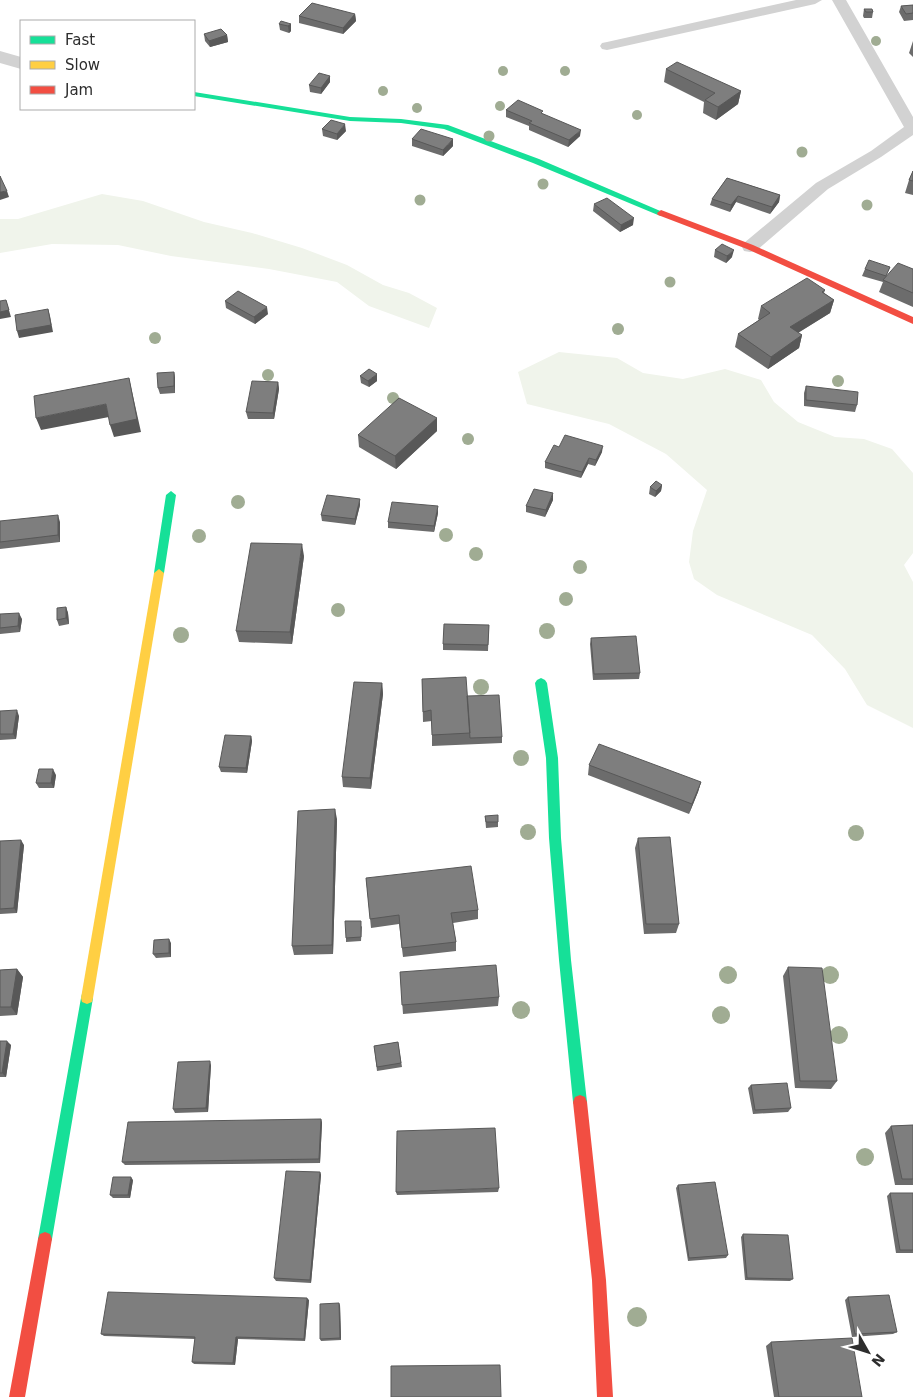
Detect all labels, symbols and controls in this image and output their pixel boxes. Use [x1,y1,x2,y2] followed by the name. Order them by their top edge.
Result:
[20,20,195,110] legend
[65,31,95,49] text: Fast
[65,56,100,74] text: Slow
[64,81,93,99] text: Jam
[843,1327,893,1377] north arrow
[868,1351,888,1370] text: N

